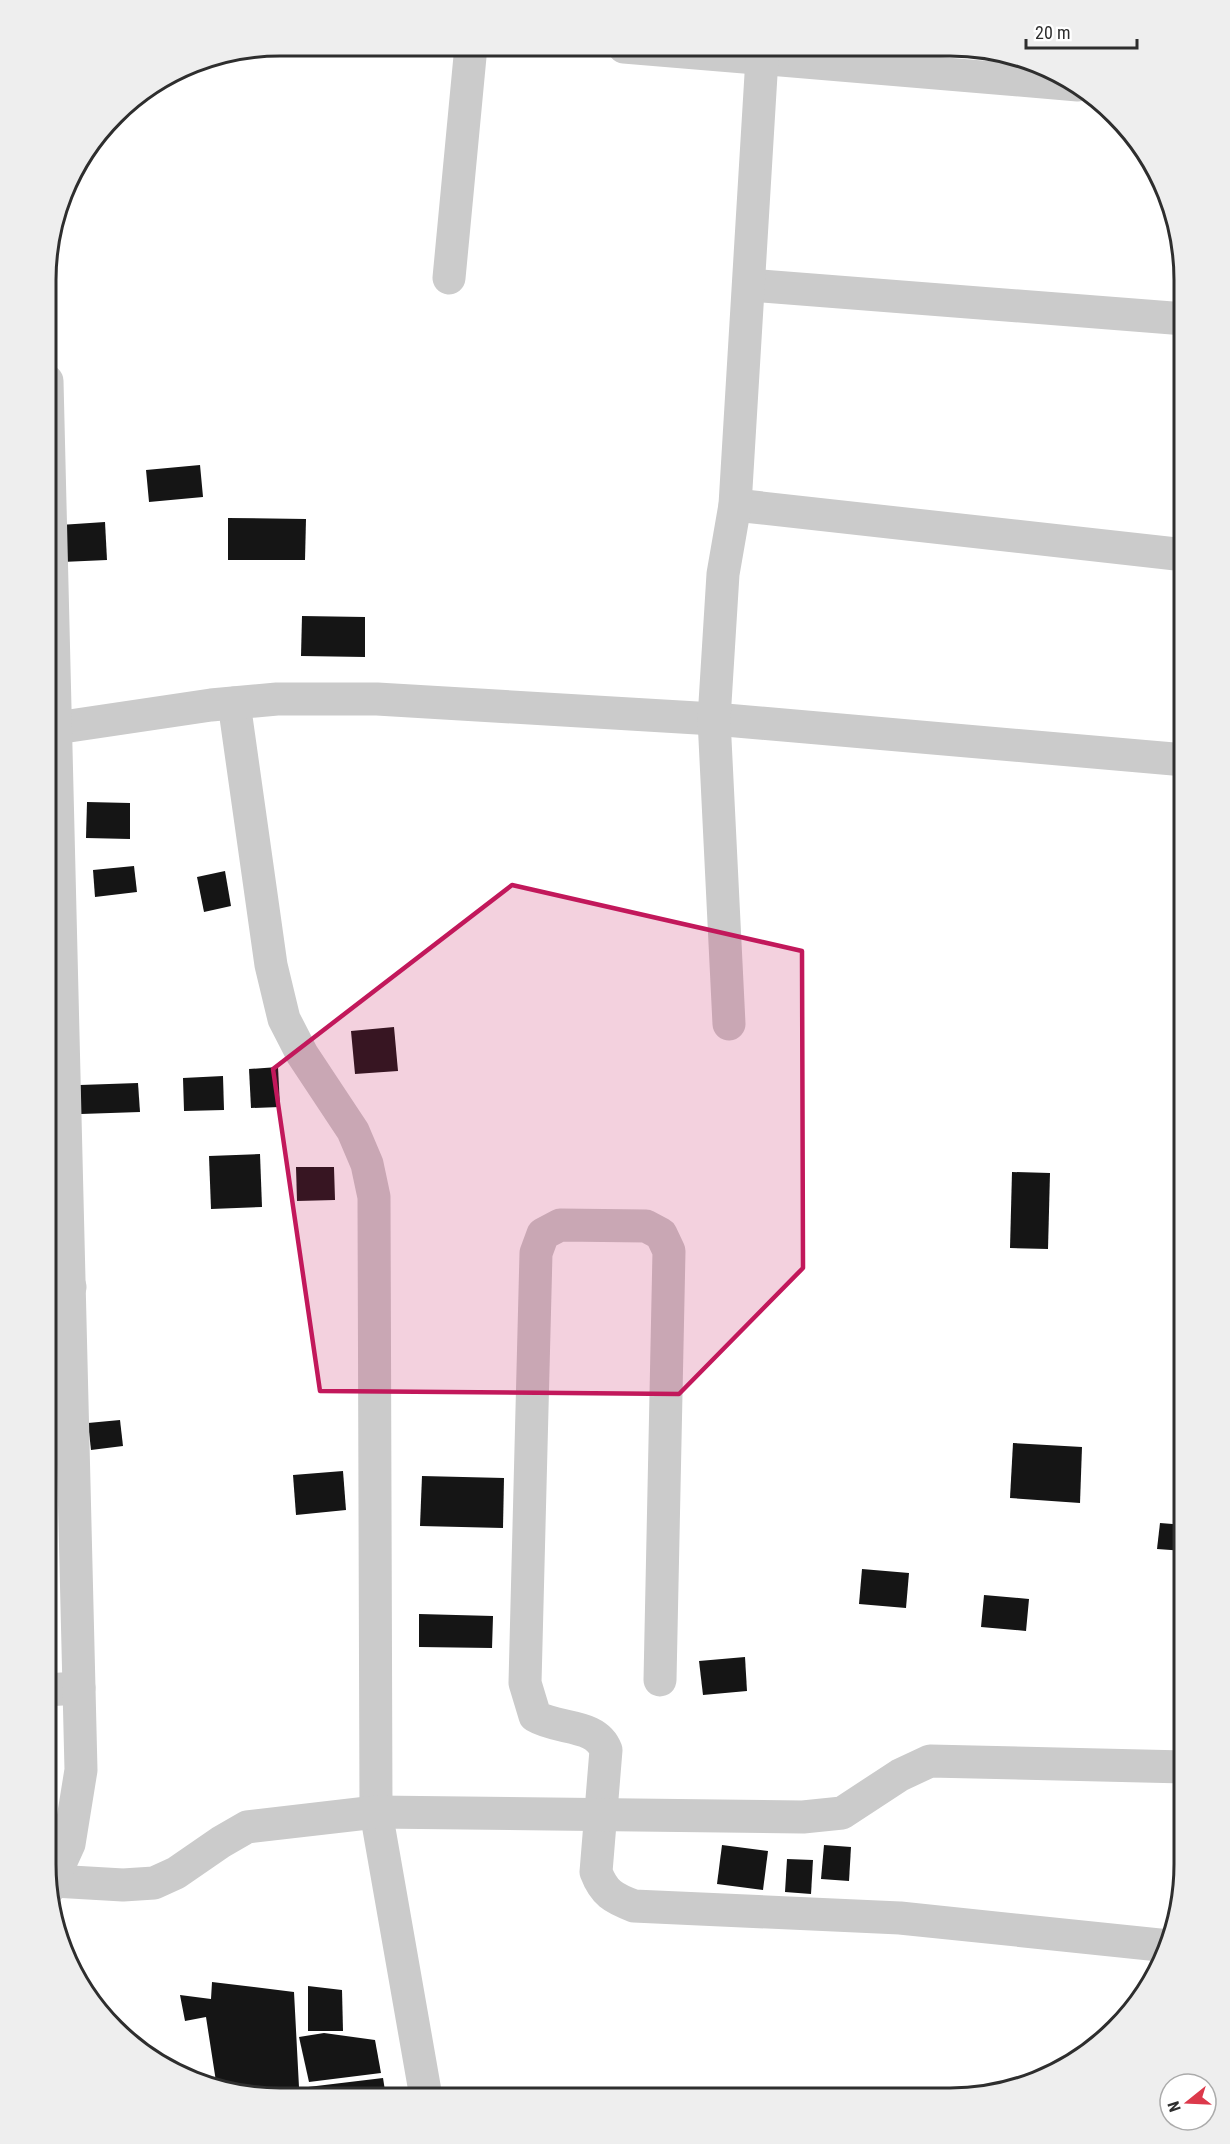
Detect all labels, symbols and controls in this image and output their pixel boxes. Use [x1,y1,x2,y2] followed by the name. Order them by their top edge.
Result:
[1026,12,1137,50] scale bar
[1035,22,1070,43] text: 20 m
[1158,2072,1218,2132] north arrow
[1164,2099,1185,2114] text: N

